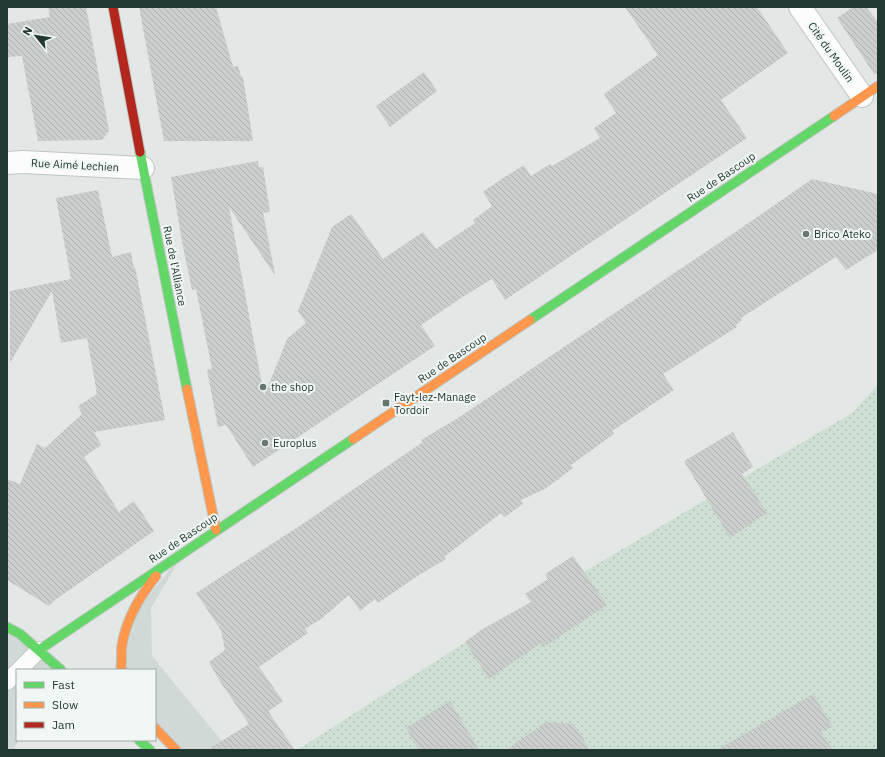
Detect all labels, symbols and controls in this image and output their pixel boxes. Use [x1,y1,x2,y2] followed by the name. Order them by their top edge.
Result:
[16,16,56,56] north arrow
[805,19,857,85] street label: Cité du Moulin
[19,24,35,38] text: N
[684,149,758,205] street label: Rue de Bascoup
[31,156,119,174] street label: Rue Aimé Lechien
[160,225,190,307] street label: Rue de l'Alliance
[814,227,871,241] place label: Brico Ateko
[801,229,811,239] marker: Brico Ateko
[415,330,489,386] street label: Rue de Bascoup
[271,380,314,394] place label: the shop
[258,382,268,392] marker: the shop
[394,390,476,417] place label: Fayt-lez-Manage Tordoir
[381,398,391,408] marker: Fayt-lez-Manage Tordoir
[273,436,317,450] place label: Europlus
[260,438,270,448] marker: Europlus
[146,510,220,566] street label: Rue de Bascoup
[16,669,156,741] legend
[52,677,75,692] text: Fast
[52,697,78,712] text: Slow
[52,717,75,732] text: Jam

